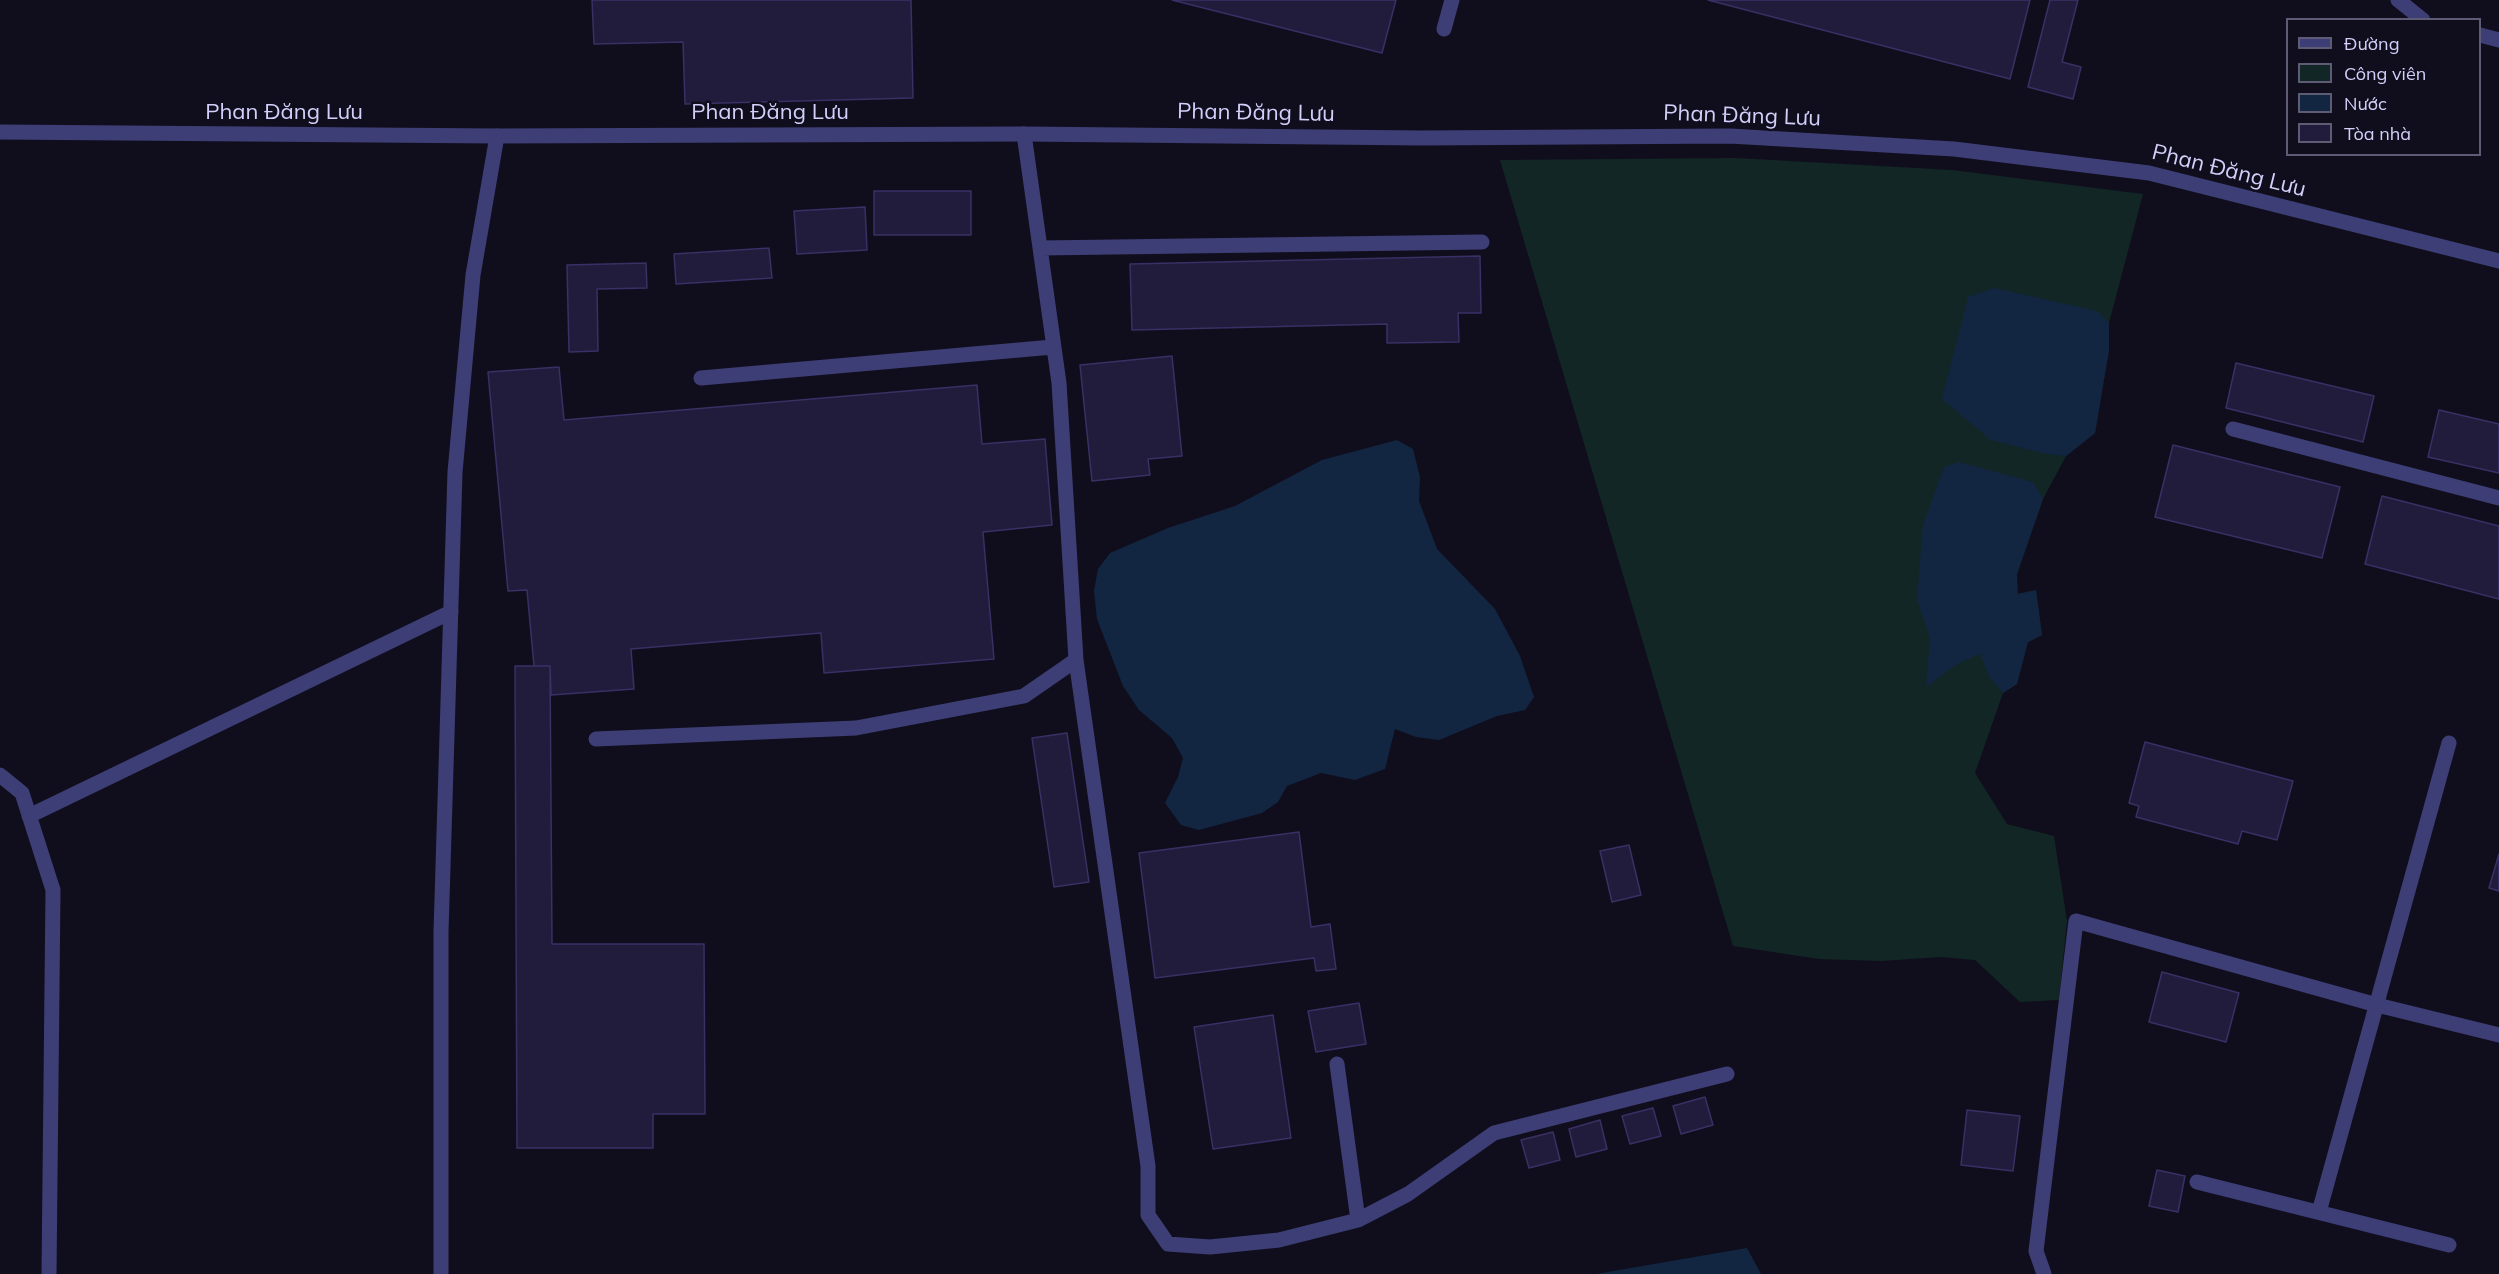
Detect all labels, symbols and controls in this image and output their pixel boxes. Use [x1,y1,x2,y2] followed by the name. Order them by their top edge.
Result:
[2286,18,2481,156] legend
[2344,32,2400,55] text: Đường
[2344,62,2426,85] text: Công viên
[2344,92,2387,115] text: Nước
[1177,98,1335,128] street label: Phan Đăng Lưu
[205,99,363,125] street label: Phan Đăng Lưu
[691,99,849,125] street label: Phan Đăng Lưu
[1663,100,1821,132] street label: Phan Đăng Lưu
[2344,122,2411,145] text: Tòa nhà
[2149,139,2309,203] street label: Phan Đăng Lưu

